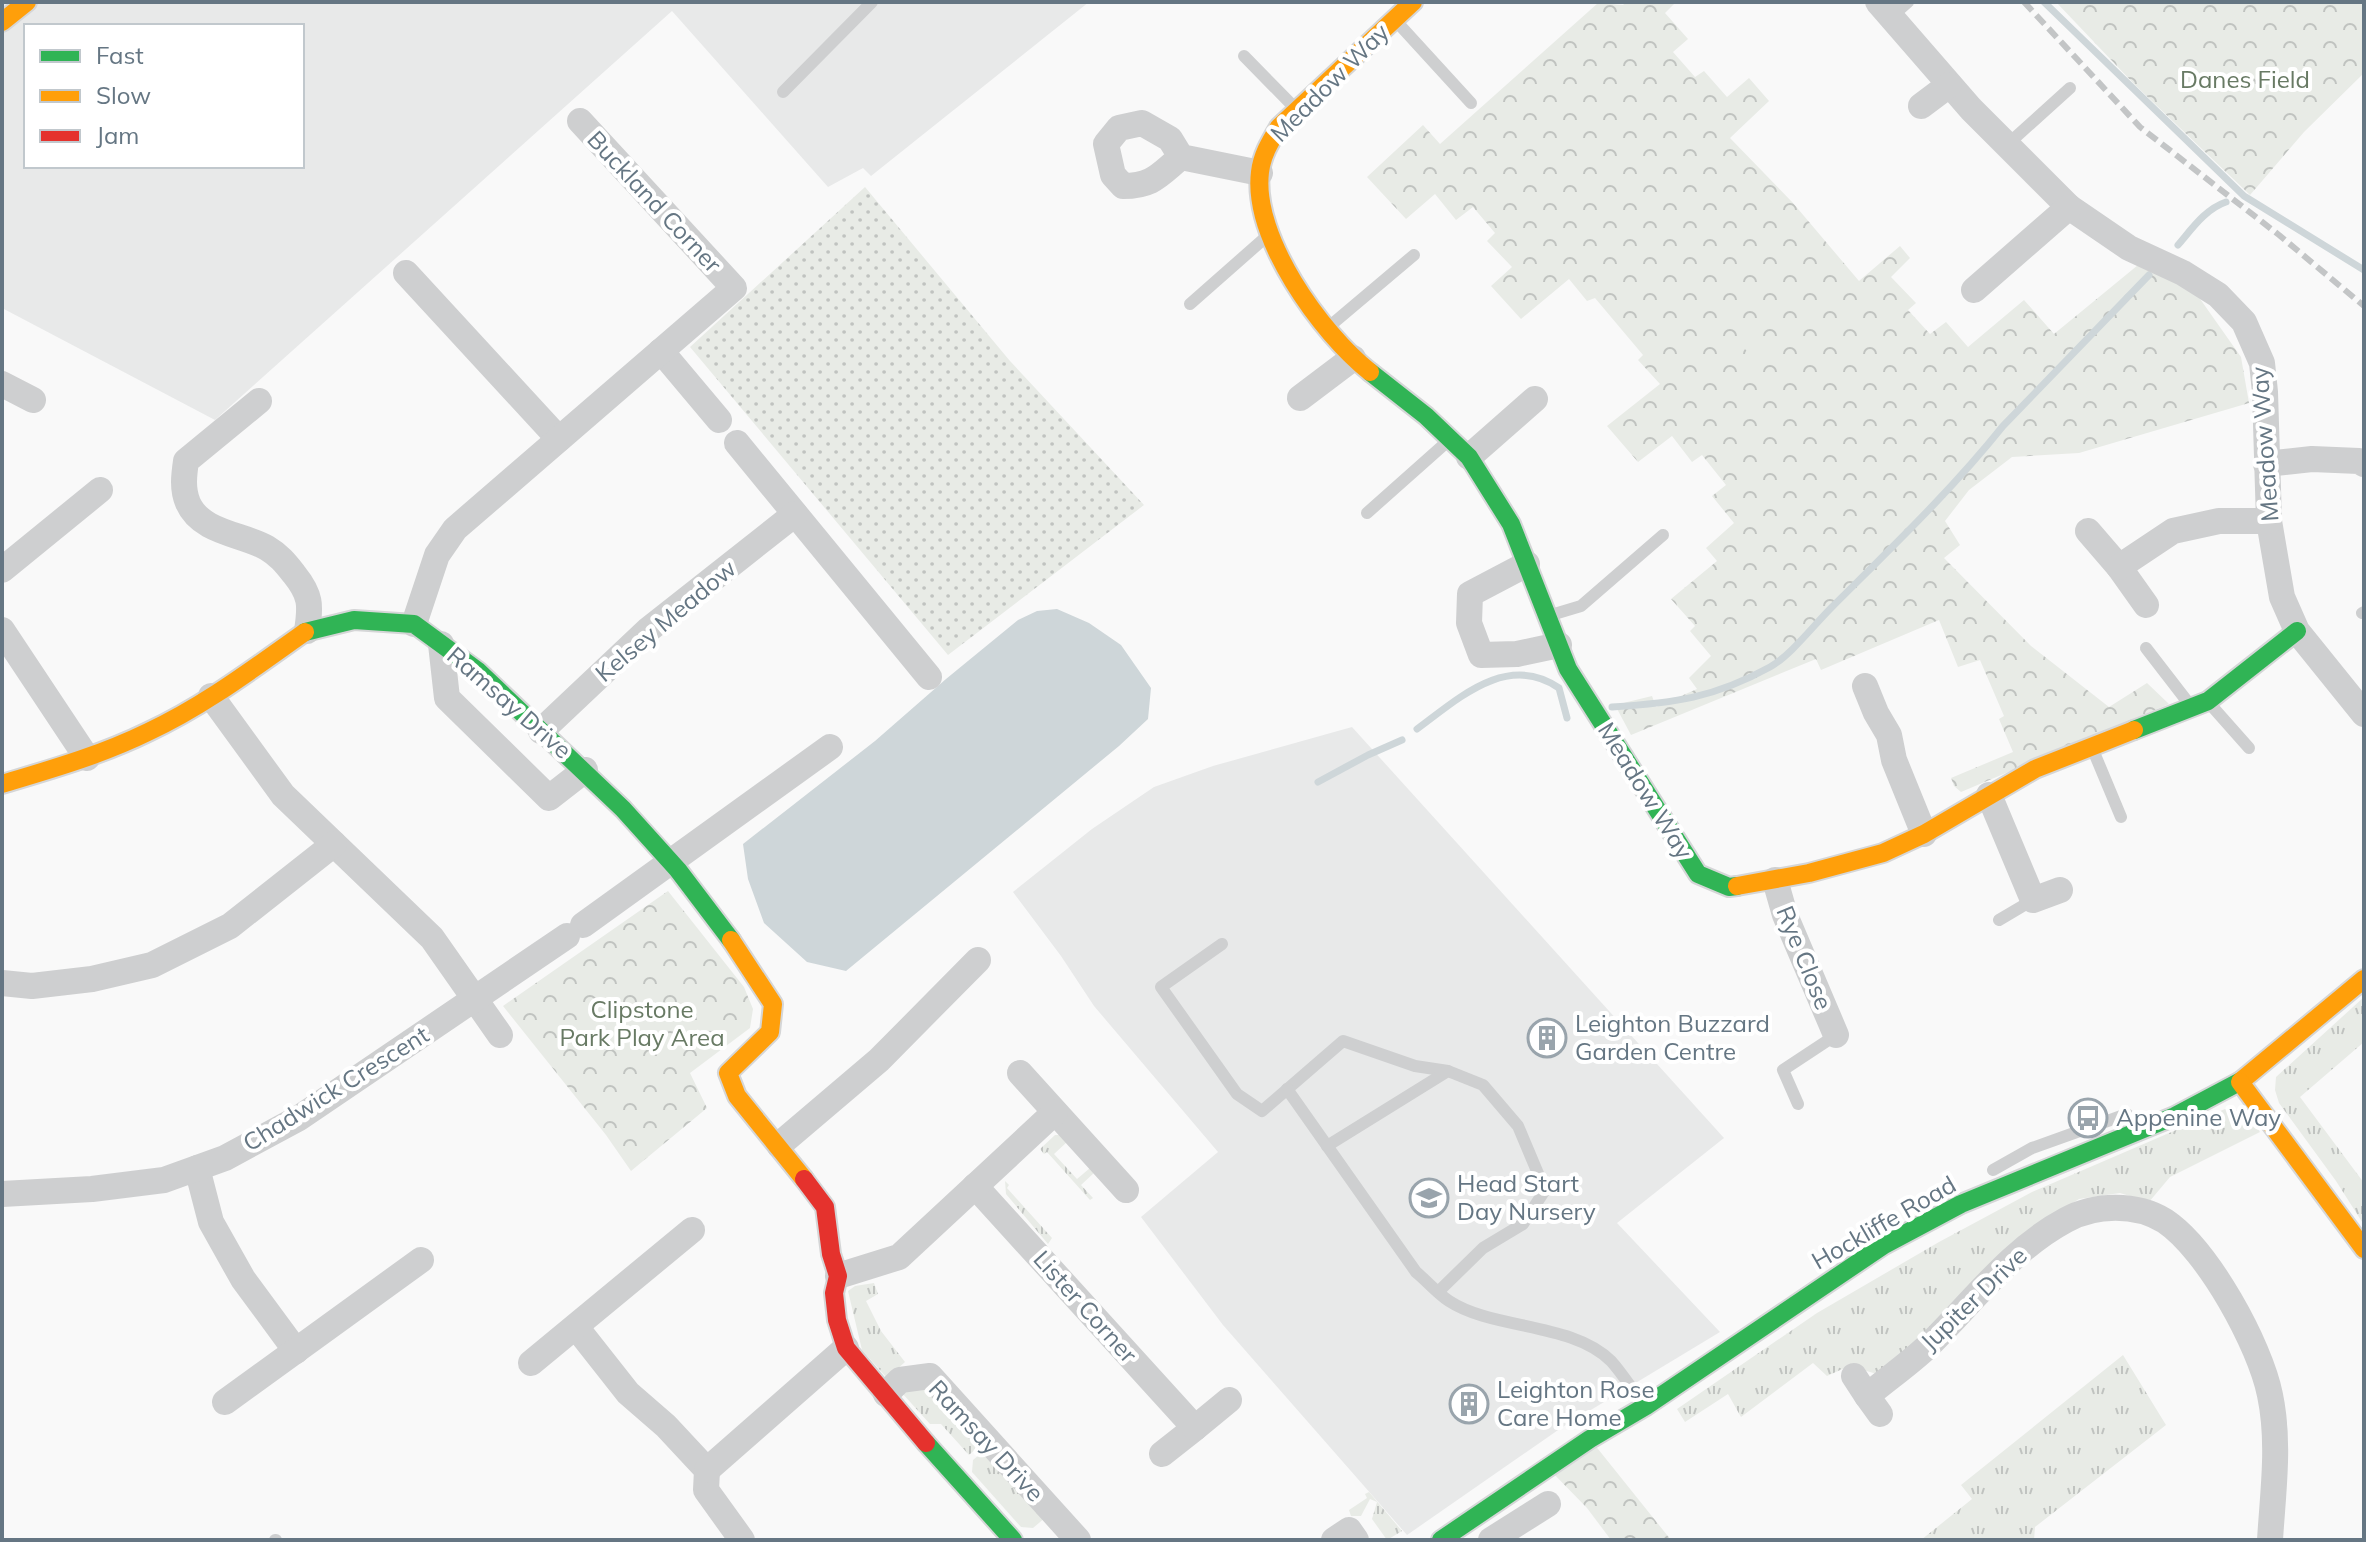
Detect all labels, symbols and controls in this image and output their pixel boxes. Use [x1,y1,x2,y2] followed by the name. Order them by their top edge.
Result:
[1264,17,1395,148] street label: Meadow Way
[24,24,304,168] legend
[96,40,144,70] text: Fast
[2180,64,2310,94] park label: Danes Field
[96,80,151,110] text: Slow
[96,120,139,150] text: Jam
[581,124,728,279] street label: Buckland Corner
[2244,365,2284,523] street label: Meadow Way
[589,553,742,688] street label: Kelsey Meadow
[441,640,578,764] street label: Ramsay Drive
[1592,717,1700,865] street label: Meadow Way
[1771,901,1839,1014] street label: Rye Close
[559,994,725,1052] park label: Clipstone Park Play Area
[1575,1008,1770,1066] place label: Leighton Buzzard Garden Centre
[1526,1017,1568,1059] building icon: Leighton Buzzard Garden Centre
[237,1019,434,1157] street label: Chadwick Crescent
[2067,1097,2109,1139] bus stop icon: Appenine Way
[2116,1102,2281,1132] place label: Appenine Way
[1457,1168,1596,1226] place label: Head Start Day Nursery
[1806,1169,1961,1275] street label: Hockliffe Road
[1408,1177,1450,1219] school or university icon: Head Start Day Nursery
[1914,1240,2033,1356] street label: Jupiter Drive
[1028,1244,1144,1369] street label: Lister Corner
[923,1373,1051,1507] street label: Ramsay Drive
[1497,1374,1655,1432] place label: Leighton Rose Care Home
[1448,1383,1490,1425] building icon: Leighton Rose Care Home

